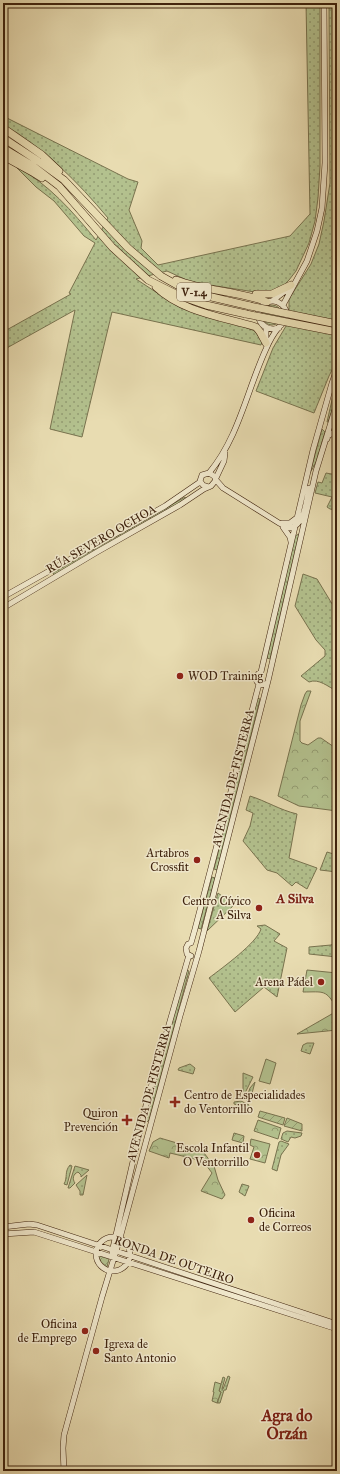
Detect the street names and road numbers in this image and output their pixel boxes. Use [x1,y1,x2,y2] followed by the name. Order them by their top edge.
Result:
[177,283,211,301] road number: V-1.4
[43,500,158,576] street label: RÚA SEVERO OCHOA
[209,708,257,849] street label: AVENIDA DE FISTERRA
[124,1023,174,1164] street label: AVENIDA DE FISTERRA
[112,1233,236,1287] street label: RONDA DE OUTEIRO

